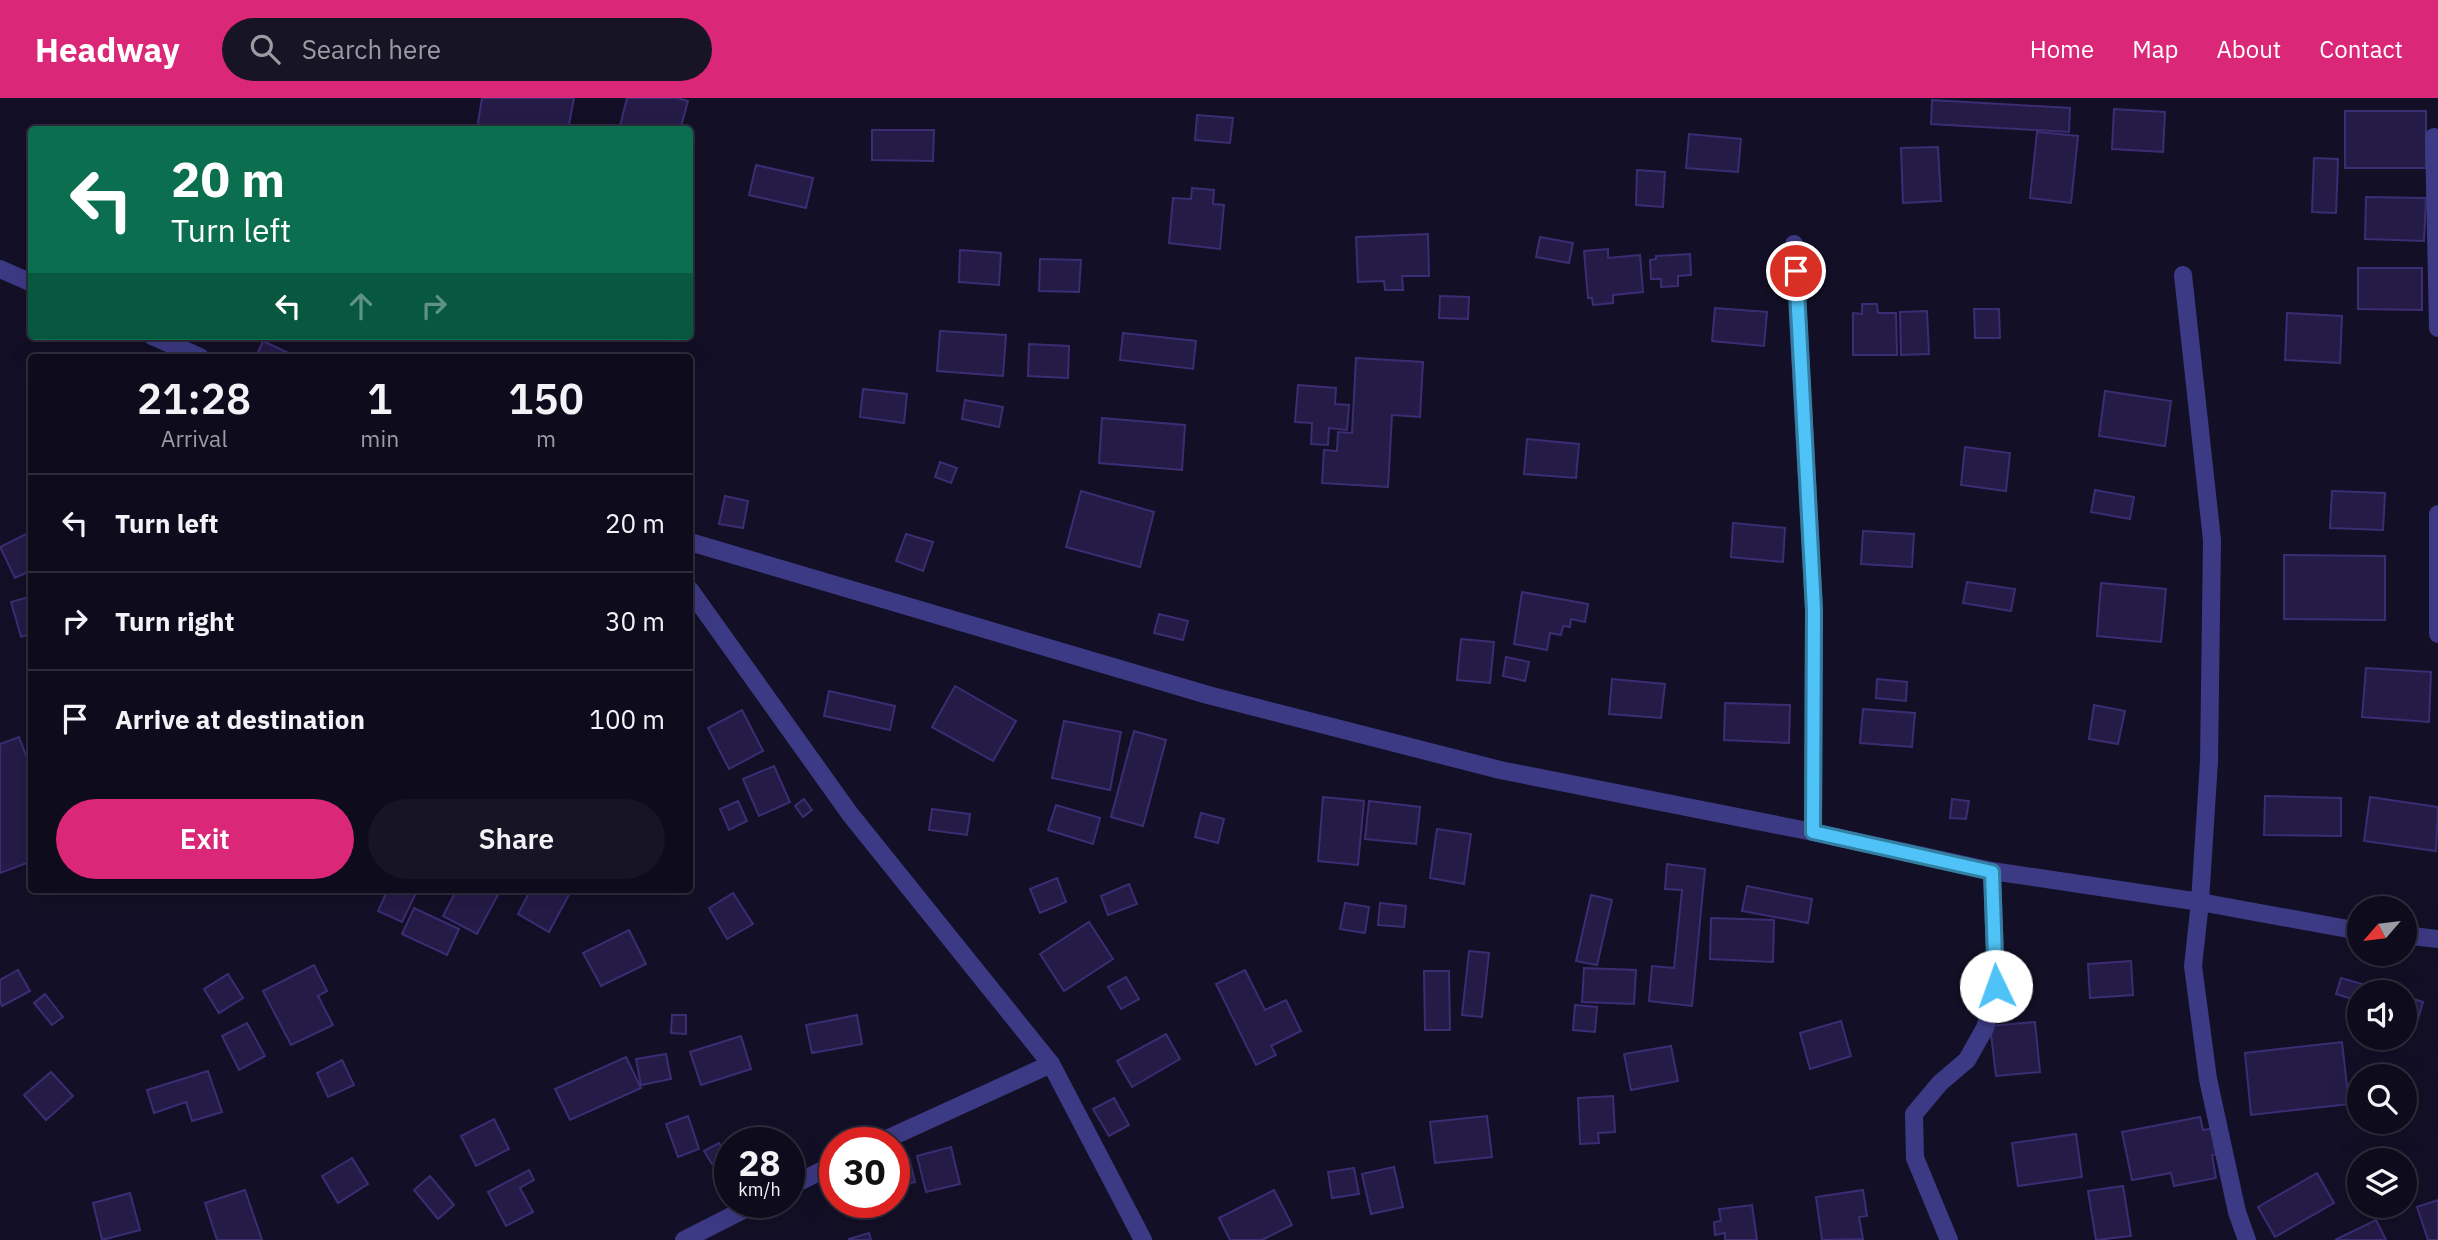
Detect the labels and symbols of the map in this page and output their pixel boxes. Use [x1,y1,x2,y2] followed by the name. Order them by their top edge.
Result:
[1766,241,1826,301] pin
[2347,896,2417,966] north arrow
[1959,949,2033,1023] position arrow
[819,1127,910,1218] speed limit sign: 30

